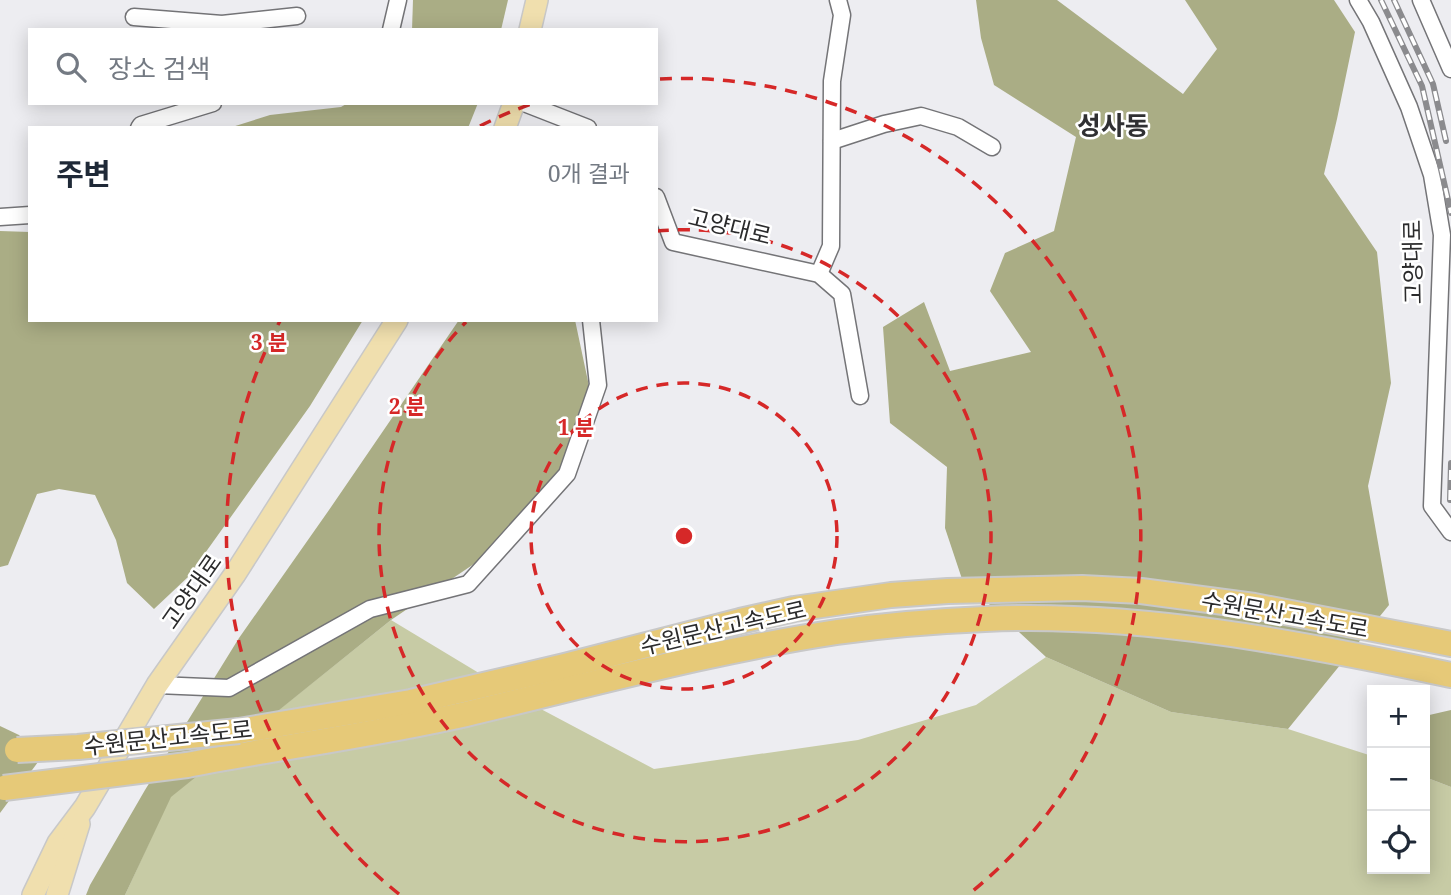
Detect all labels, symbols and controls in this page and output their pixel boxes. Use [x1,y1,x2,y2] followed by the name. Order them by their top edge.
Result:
[28,28,658,105] search box
[52,48,90,86] icon: search
[108,50,210,86] text: 장소 검색
[1077,107,1149,143] district label: 성사동
[56,153,111,194] text: 주변
[548,157,630,189] text: 0개 결과
[685,200,775,252] street label: 고양대로
[1395,219,1429,305] street label: 고양대로
[251,328,287,356] text: 3 분
[389,392,425,420] text: 2 분
[558,413,594,441] text: 1 분
[672,524,696,548] centre of rings
[154,547,228,635] street label: 고양대로
[1199,584,1371,644] street label: 수원문산고속도로
[637,592,809,662] street label: 수원문산고속도로
[1367,685,1430,874] map controls
[1367,685,1430,748] button: +
[82,712,254,762] street label: 수원문산고속도로
[1367,748,1430,811] button: −
[1367,811,1430,874] button: locate

